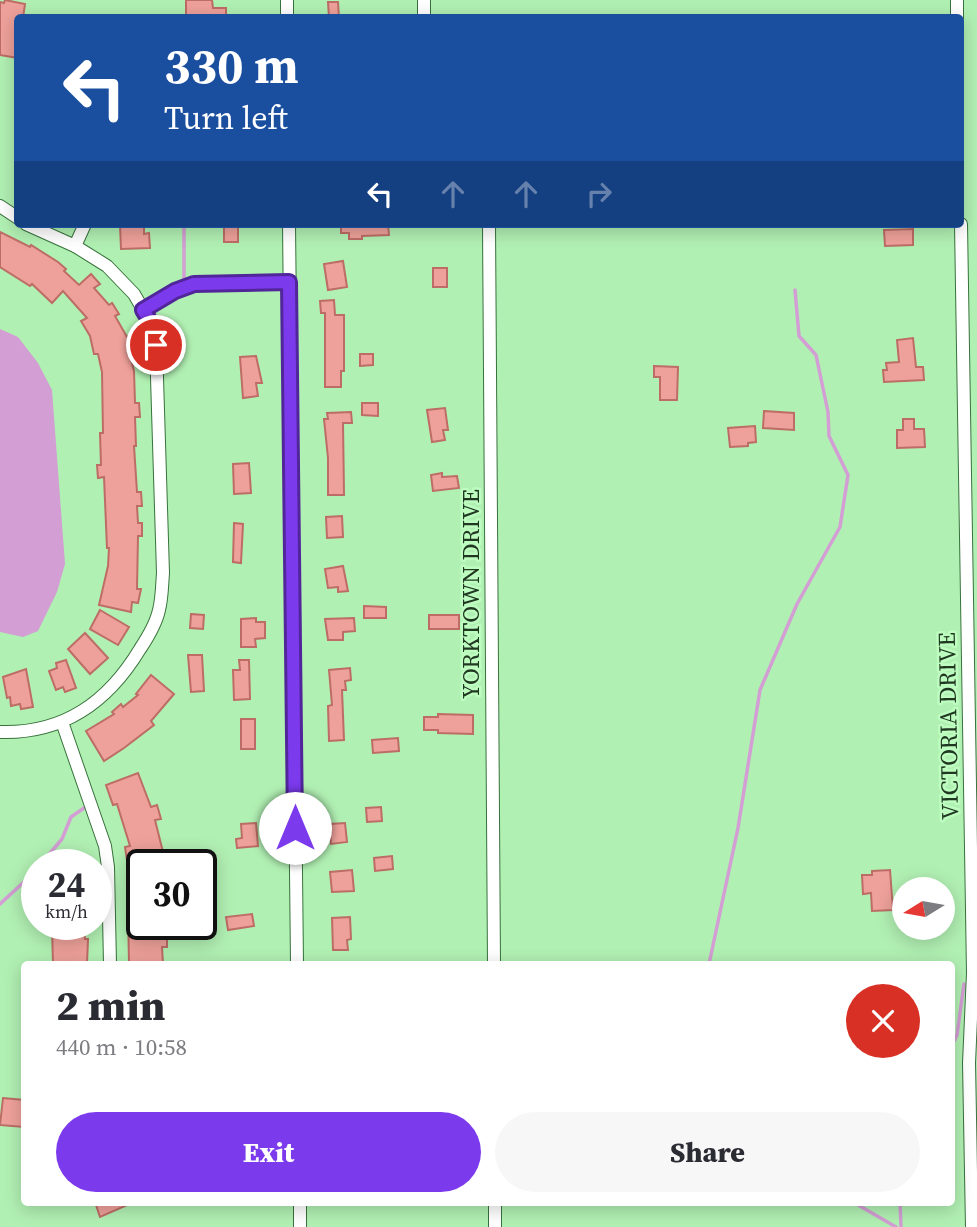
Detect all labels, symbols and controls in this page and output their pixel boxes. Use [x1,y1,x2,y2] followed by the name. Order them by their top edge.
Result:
[164,32,299,99] text: 330 m
[49,42,140,133] icon: left
[164,96,288,140] text: Turn left
[361,175,399,213] icon: left
[434,175,472,213] icon: ahead
[507,175,545,213] icon: ahead
[580,175,618,213] icon: right
[126,315,186,375] pin
[137,326,175,364] icon: arrive
[454,489,487,699] street label: YORKTOWN DRIVE
[930,632,966,820] street label: VICTORIA DRIVE
[258,791,332,865] position arrow
[126,849,217,940] speed limit sign: 30
[48,861,85,909] text: 24
[892,877,956,940] north arrow
[892,877,955,940] map controls
[45,899,88,924] text: km/h
[56,976,166,1034] text: 2 min
[846,984,920,1058] button: close
[56,1031,187,1063] text: 440 m · 10:58
[56,1112,481,1192] button: Exit
[495,1112,920,1192] button: Share

